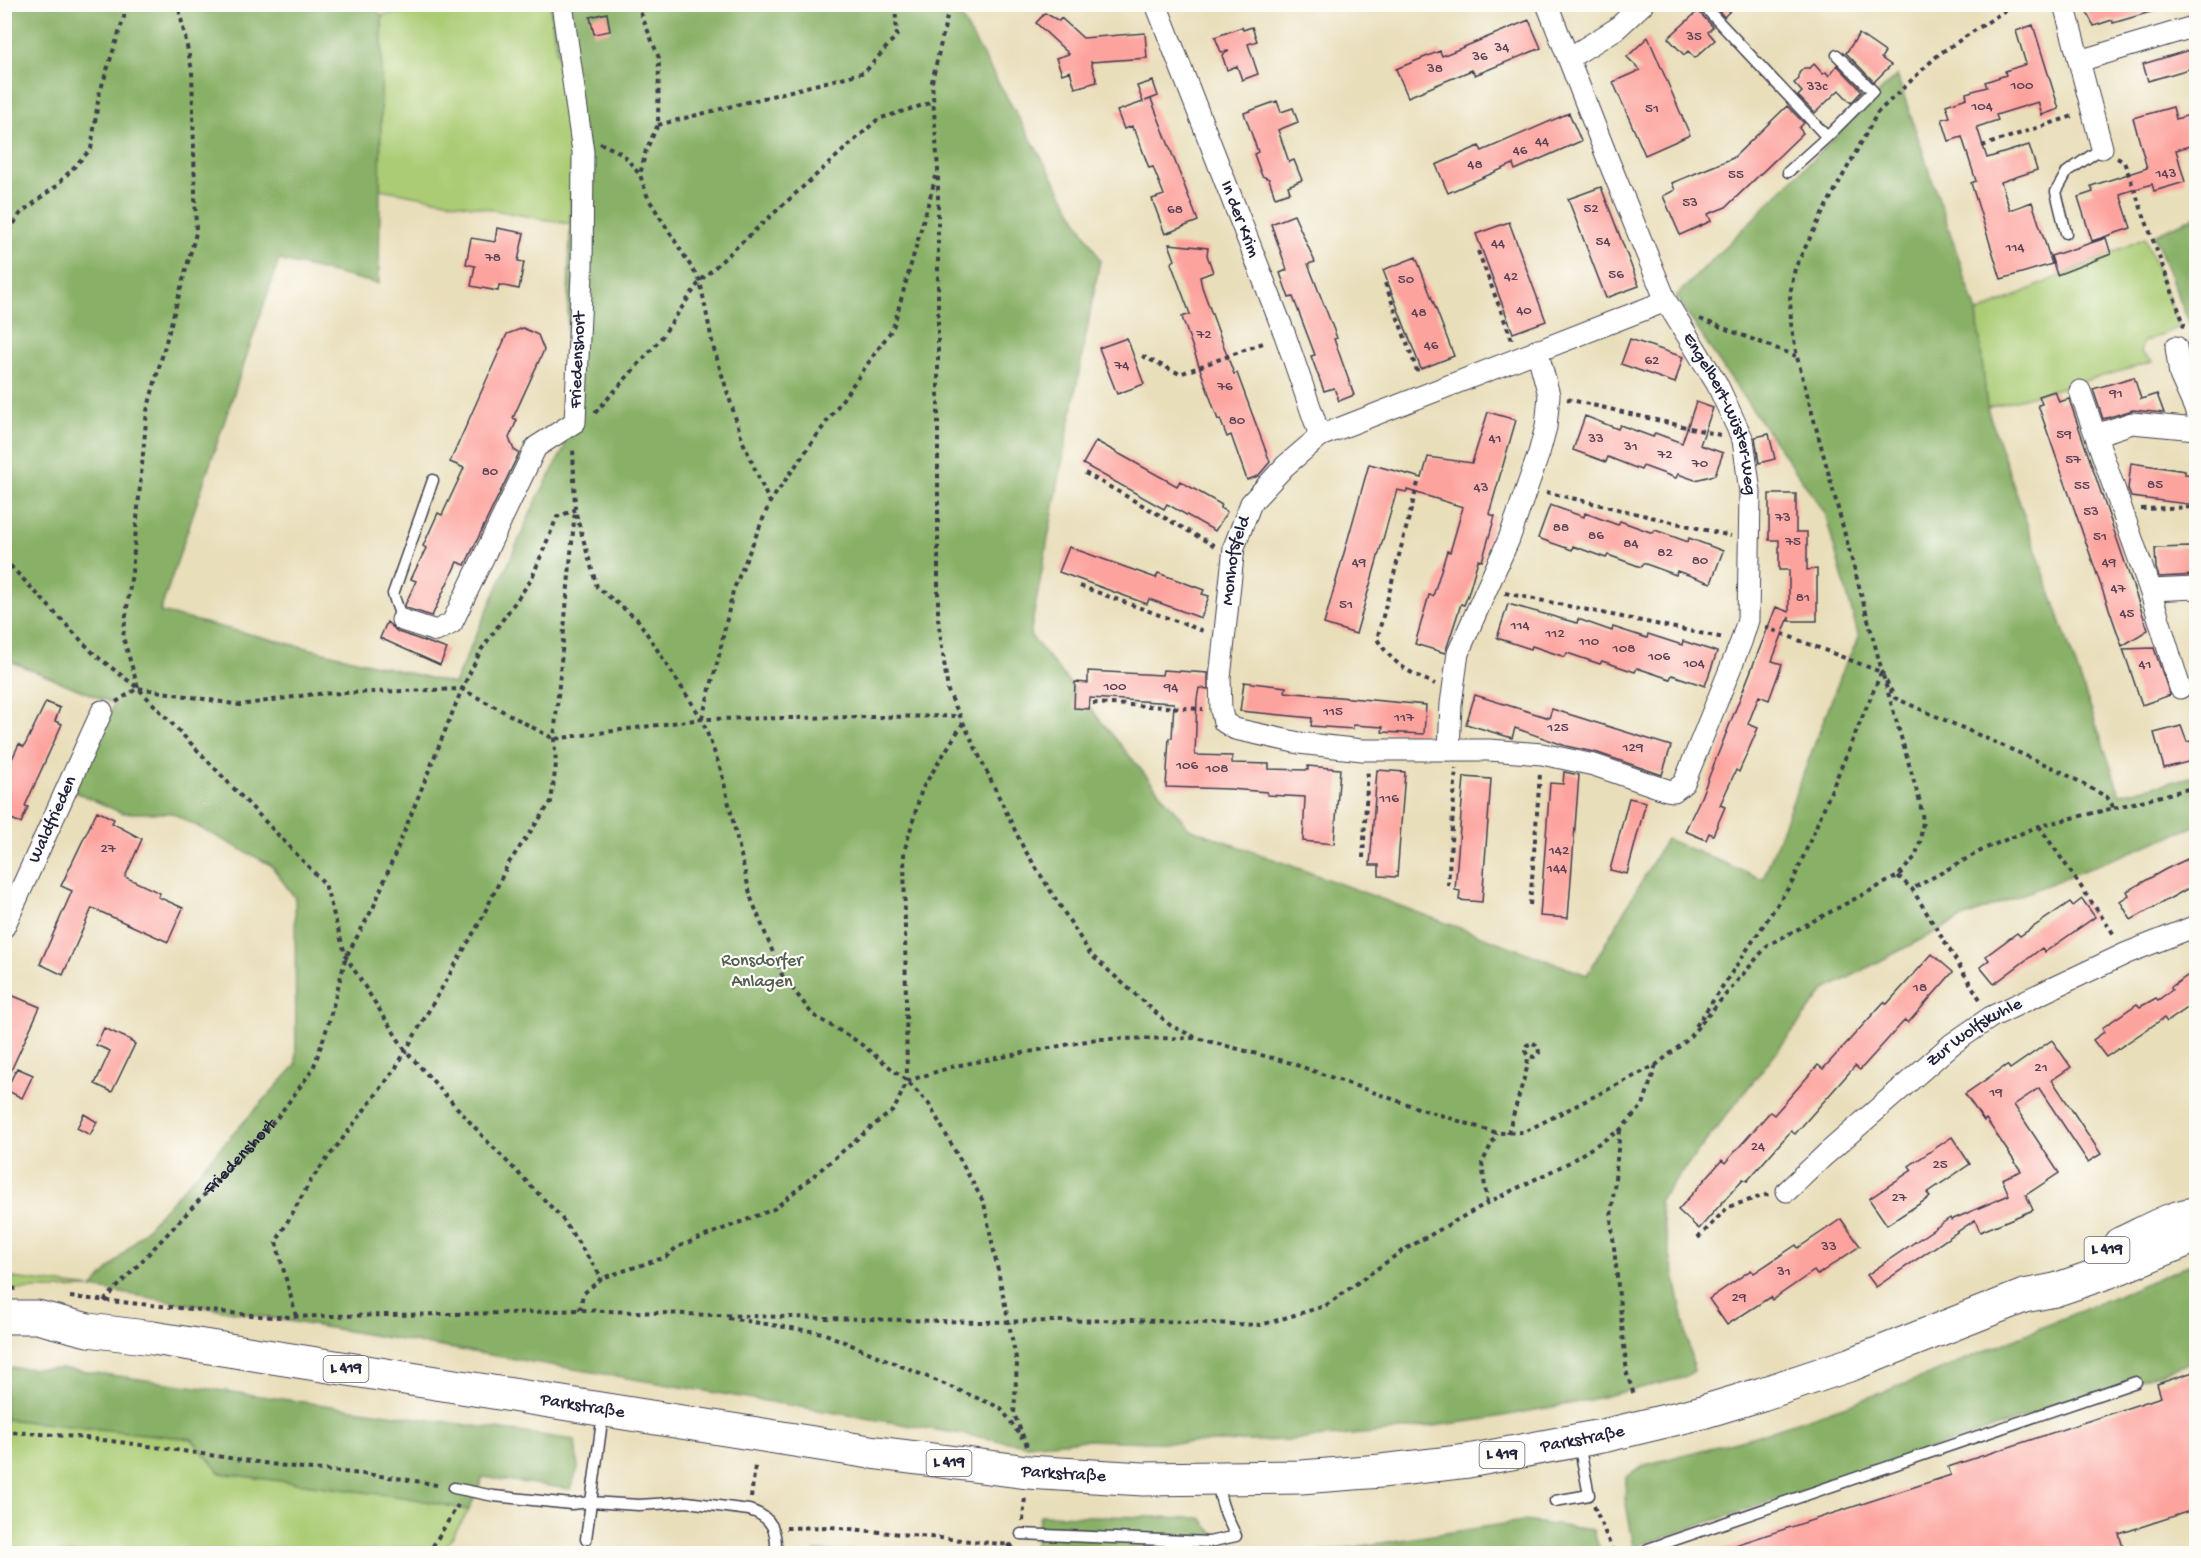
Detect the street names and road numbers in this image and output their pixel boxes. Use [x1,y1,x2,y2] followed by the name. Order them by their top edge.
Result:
[1215,178,1264,261] street label: In der Krim
[565,310,591,410] street label: Friedenshort
[1678,329,1761,497] street label: Engelbert-Wüster-Weg
[1217,512,1256,606] street label: Monhofsfeld
[24,772,82,866] street label: Waldfrieden
[1922,993,2026,1072] street label: Zur Wolfskuhle
[199,1114,282,1200] street label: Friedenshort
[2084,1237,2130,1263] road number: L 419
[324,1356,368,1382] road number: L 419
[538,1389,627,1423] street label: Parkstraße
[1538,1421,1627,1458] street label: Parkstraße
[1480,1442,1524,1468] road number: L 419
[926,1450,972,1476] road number: L 419
[1019,1461,1107,1487] street label: Parkstraße

